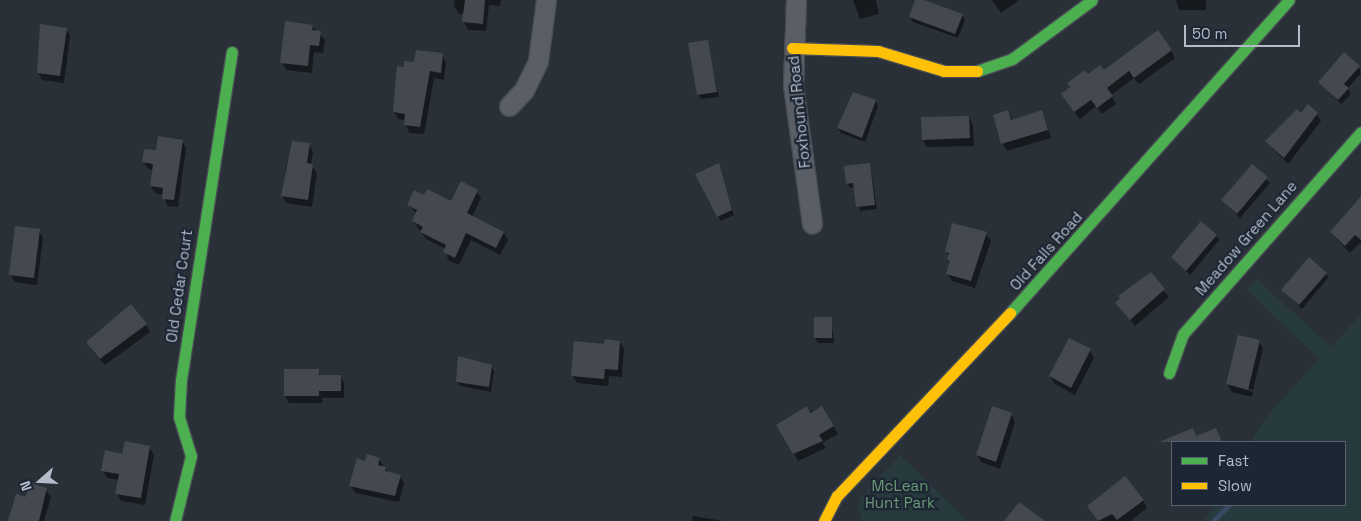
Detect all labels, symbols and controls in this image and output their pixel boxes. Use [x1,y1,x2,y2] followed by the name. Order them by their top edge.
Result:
[1186,15,1302,47] scale bar
[1192,24,1227,43] text: 50 m
[784,55,814,169] street label: Foxhound Road
[1191,177,1301,299] street label: Meadow Green Lane
[1006,208,1086,294] street label: Old Falls Road
[162,228,196,344] street label: Old Cedar Court
[1171,441,1346,506] legend
[1218,451,1249,470] text: Fast
[15,456,65,506] north arrow
[865,476,935,511] park label: McLean Hunt Park
[1218,476,1252,495] text: Slow
[16,479,36,493] text: N

